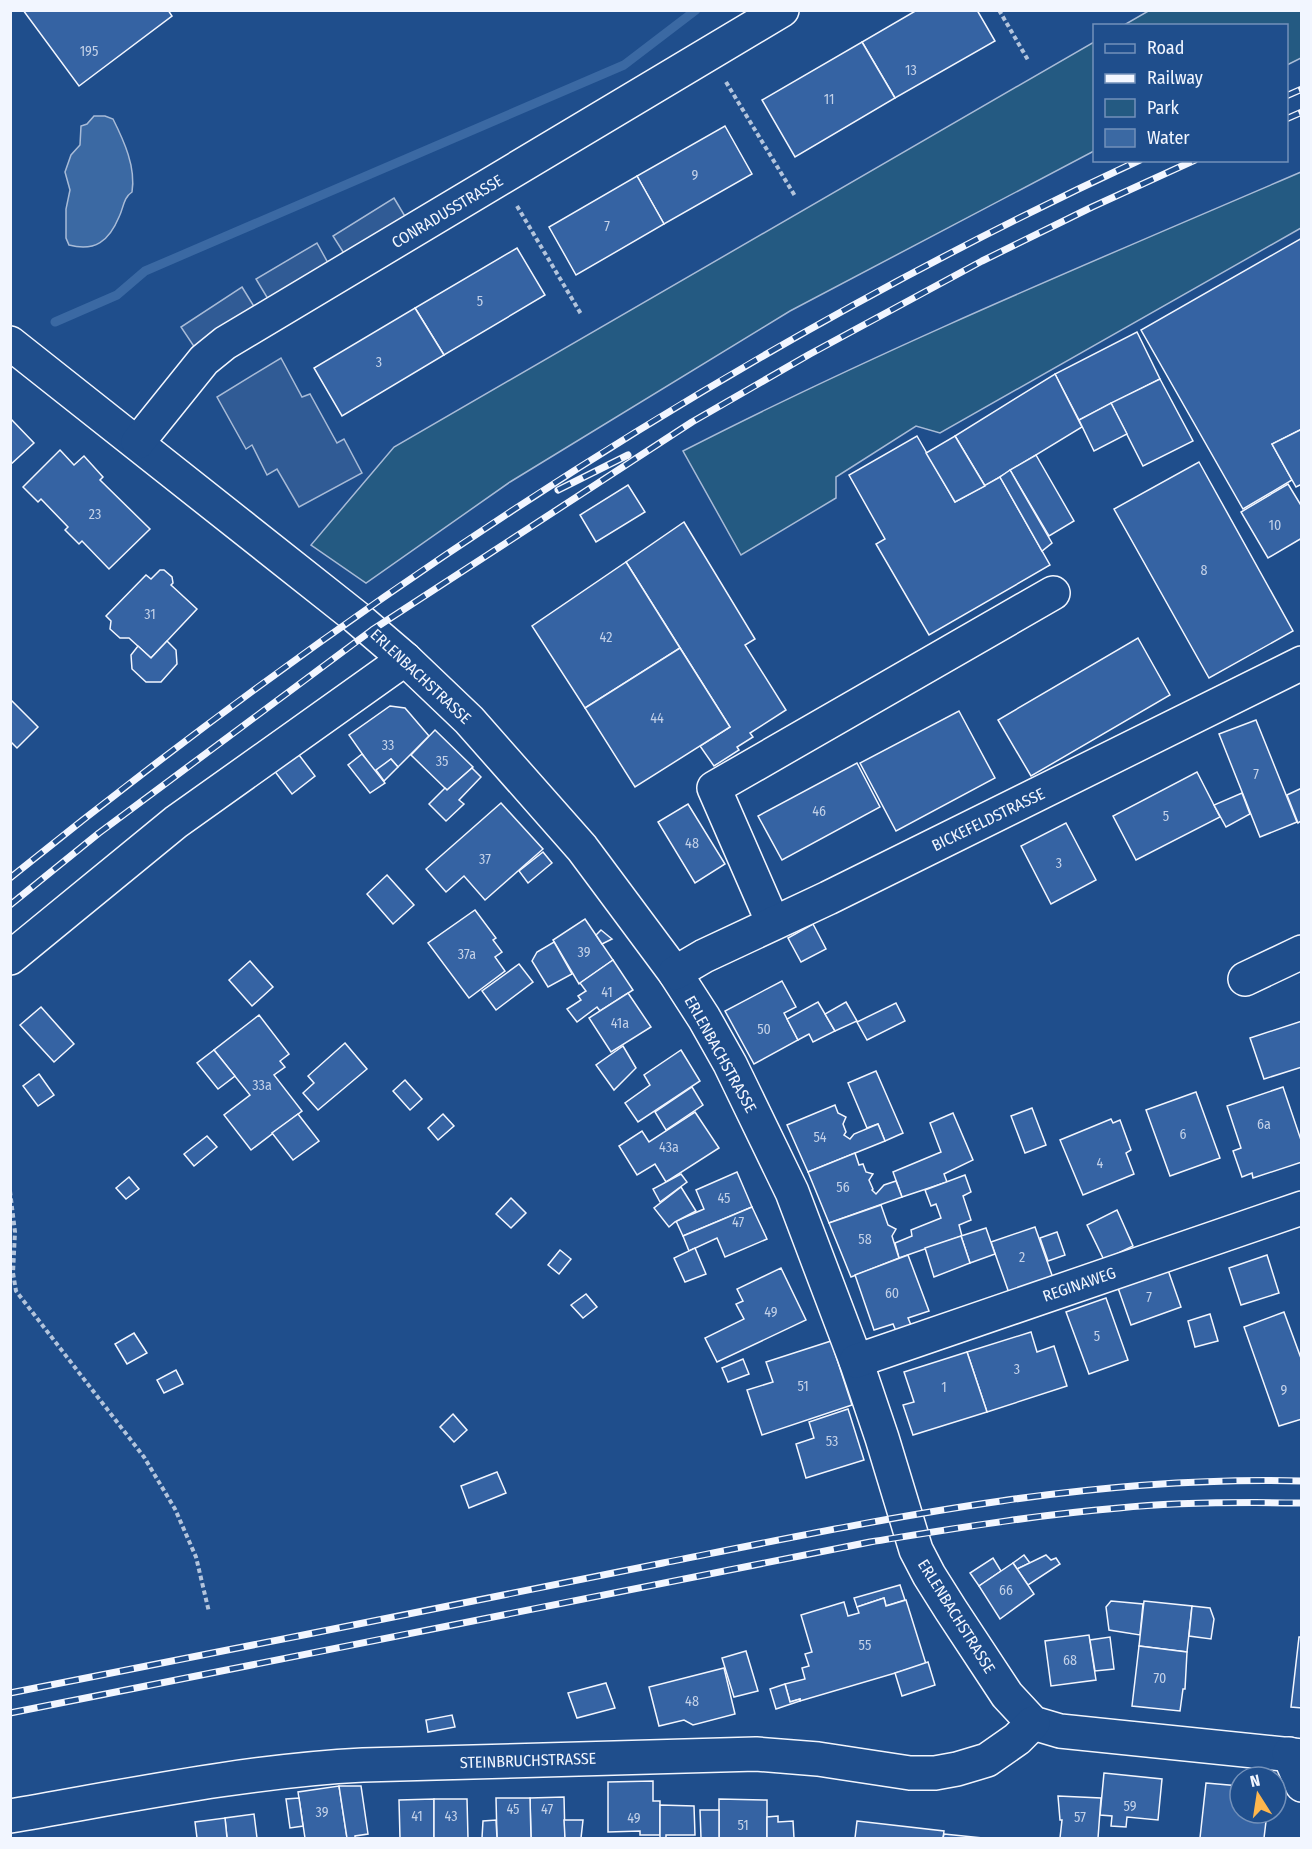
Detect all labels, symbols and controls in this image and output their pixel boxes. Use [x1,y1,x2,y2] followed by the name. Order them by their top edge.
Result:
[1093,24,1288,162] legend
[1147,37,1184,59] text: Road
[80,43,98,60] house number: 195
[905,62,917,79] house number: 13
[1147,67,1203,89] text: Railway
[824,91,834,108] house number: 11
[1147,97,1180,119] text: Park
[1147,127,1190,149] text: Water
[692,167,699,184] house number: 9
[388,171,506,252] street label: CONRADUSSTRASSE
[604,218,610,235] house number: 7
[477,293,483,310] house number: 5
[376,354,382,371] house number: 3
[89,506,101,523] house number: 23
[1269,517,1281,534] house number: 10
[1201,562,1208,579] house number: 8
[144,606,156,623] house number: 31
[366,625,475,728] street label: ERLENBACHSTRASSE
[600,629,612,646] house number: 42
[650,710,664,727] house number: 44
[382,737,394,754] house number: 33
[436,753,448,770] house number: 35
[1253,766,1259,783] house number: 7
[929,784,1048,855] street label: BICKEFELDSTRASSE
[812,803,826,820] house number: 46
[1163,808,1169,825] house number: 5
[685,835,699,852] house number: 48
[479,851,491,868] house number: 37
[1056,855,1062,872] house number: 3
[578,944,591,961] house number: 39
[458,946,476,963] house number: 37a
[601,984,613,1001] house number: 41
[681,993,761,1116] street label: ERLENBACHSTRASSE
[611,1015,629,1032] house number: 41a
[757,1021,771,1038] house number: 50
[252,1077,272,1094] house number: 33a
[1257,1116,1271,1133] house number: 6a
[1180,1126,1187,1143] house number: 6
[813,1129,827,1146] house number: 54
[659,1139,679,1156] house number: 43a
[1097,1155,1104,1172] house number: 4
[836,1179,850,1196] house number: 56
[717,1190,731,1207] house number: 45
[732,1214,744,1231] house number: 47
[858,1231,872,1248] house number: 58
[1019,1249,1025,1266] house number: 2
[1040,1263,1118,1306] street label: REGINAWEG
[885,1285,899,1302] house number: 60
[1146,1289,1152,1306] house number: 7
[764,1304,778,1321] house number: 49
[1094,1328,1100,1345] house number: 5
[1014,1361,1020,1378] house number: 3
[797,1378,809,1395] house number: 51
[941,1379,947,1396] house number: 1
[1281,1382,1288,1399] house number: 9
[826,1433,838,1450] house number: 53
[914,1556,999,1677] street label: ERLENBACHSTRASSE
[999,1582,1013,1599] house number: 66
[859,1637,871,1654] house number: 55
[1063,1652,1077,1669] house number: 68
[1154,1670,1166,1687] house number: 70
[685,1693,699,1710] house number: 48
[460,1749,596,1772] street label: STEINBRUCHSTRASSE
[1228,1765,1288,1825] north arrow
[1248,1771,1262,1791] text: N
[1123,1798,1137,1815] house number: 59
[506,1801,520,1818] house number: 45
[541,1801,553,1818] house number: 47
[316,1804,329,1821] house number: 39
[411,1808,423,1825] house number: 41
[445,1808,457,1825] house number: 43
[1074,1809,1086,1826] house number: 57
[627,1810,641,1827] house number: 49
[737,1817,749,1834] house number: 51

